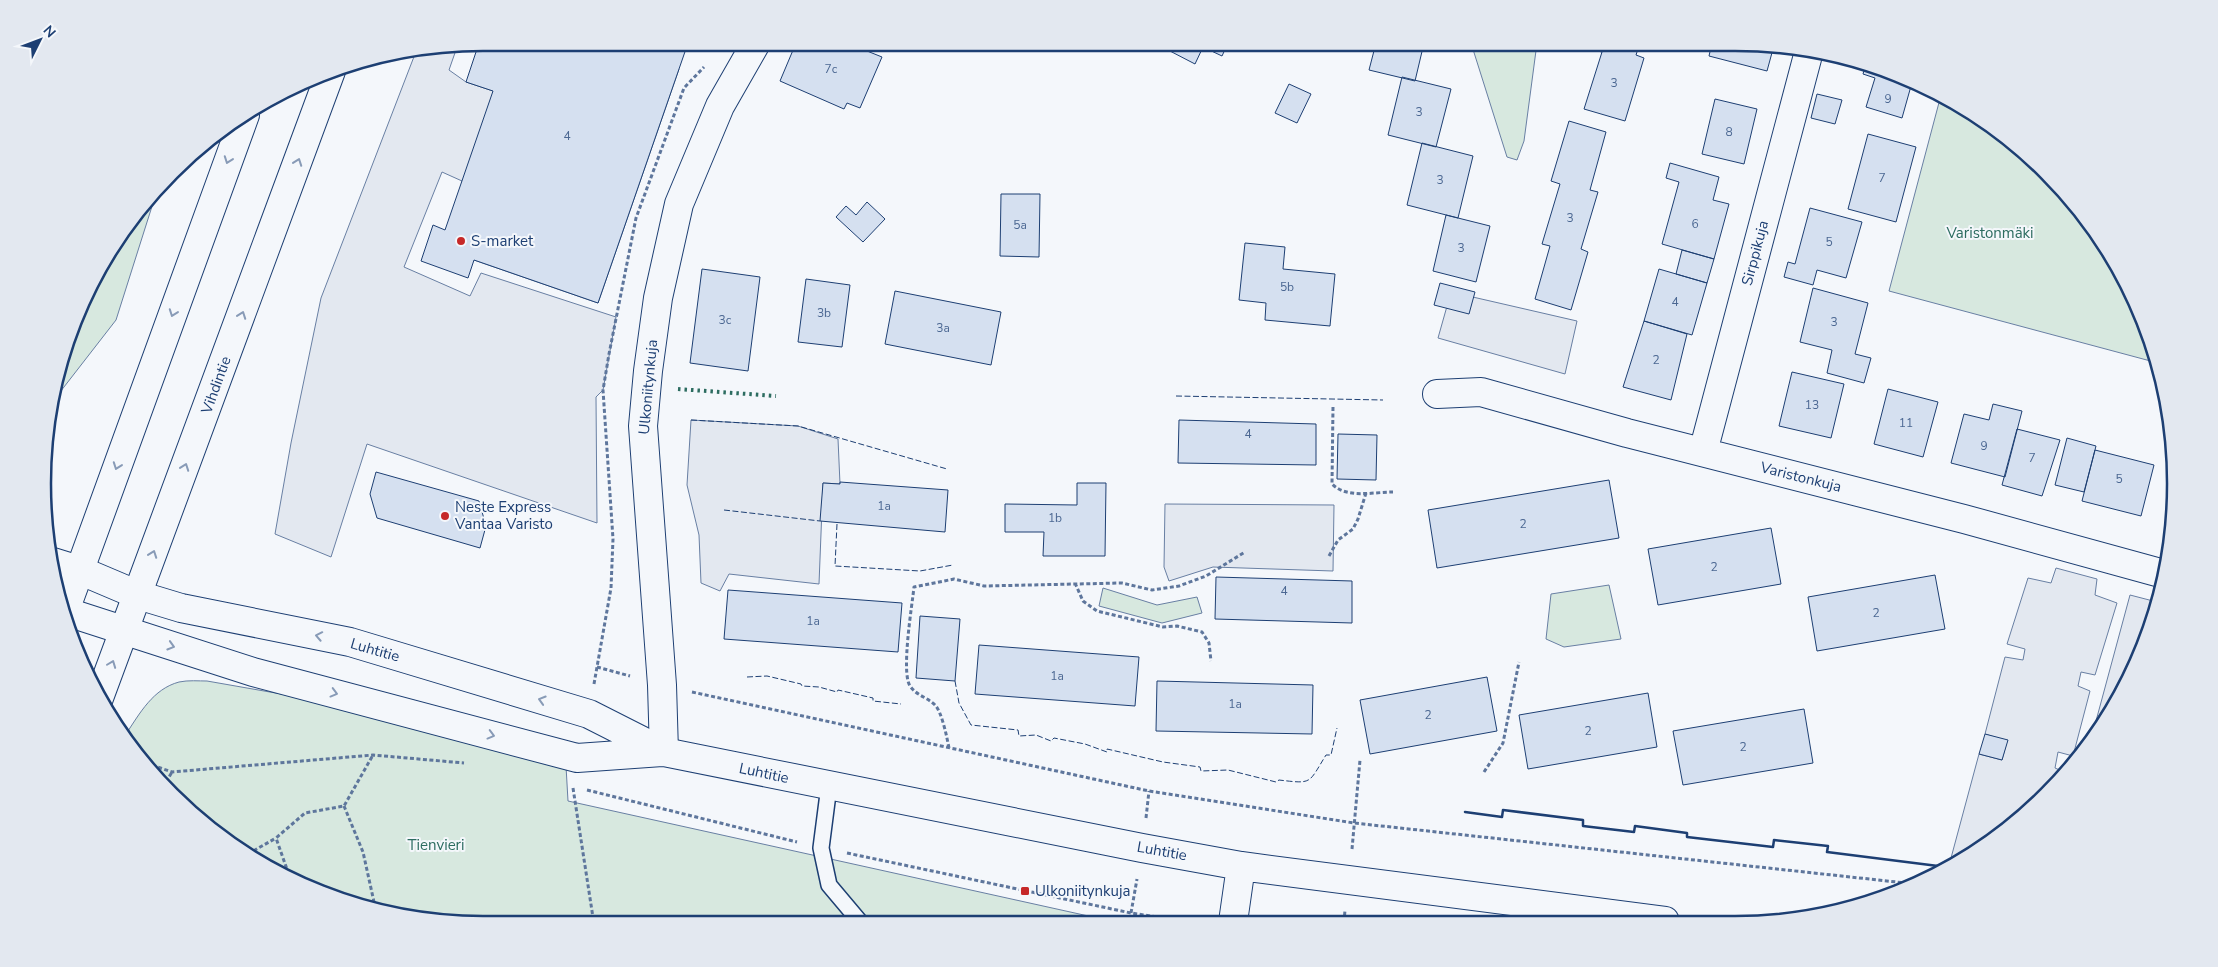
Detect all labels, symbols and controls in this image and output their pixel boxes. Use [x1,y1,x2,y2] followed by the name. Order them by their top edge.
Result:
[15,15,65,65] north arrow
[39,21,60,42] text: N
[825,61,838,77] house number: 7c
[1610,75,1618,91] house number: 3
[1884,91,1892,107] house number: 9
[1415,104,1423,120] house number: 3
[1725,124,1733,140] house number: 8
[563,128,571,144] house number: 4
[224,156,234,164] one-way arrow
[292,158,302,167] one-way arrow
[1878,170,1886,186] house number: 7
[1436,172,1444,188] house number: 3
[1566,210,1574,226] house number: 3
[1691,216,1699,232] house number: 6
[1013,217,1027,233] house number: 5a
[1737,218,1773,288] street label: Sirppikuja
[1945,223,2034,243] park label: Varistonmäki
[471,231,534,251] place label: S-market
[1825,234,1833,250] house number: 5
[455,235,467,247] marker: S-market
[1457,240,1465,256] house number: 3
[1280,279,1294,295] house number: 5b
[1671,294,1679,310] house number: 4
[817,305,831,321] house number: 3b
[169,309,179,317] one-way arrow
[236,311,246,320] one-way arrow
[719,312,732,328] house number: 3c
[1830,314,1838,330] house number: 3
[936,320,950,336] house number: 3a
[634,339,662,435] street label: Ulkoniitynkuja
[1652,352,1660,368] house number: 2
[196,353,236,417] street label: Vihdintie
[1805,397,1819,413] house number: 13
[1899,415,1913,431] house number: 11
[1244,426,1252,442] house number: 4
[1980,438,1988,454] house number: 9
[2028,450,2036,466] house number: 7
[1757,457,1844,497] street label: Varistonkuja
[113,461,123,470] one-way arrow
[179,463,189,472] one-way arrow
[2115,471,2123,487] house number: 5
[454,497,553,534] place label: Neste Express Vantaa Varisto
[877,498,891,514] house number: 1a
[439,510,451,522] marker: Neste Express Vantaa Varisto
[1048,510,1062,526] house number: 1b
[1519,516,1527,532] house number: 2
[147,550,157,559] one-way arrow
[1710,559,1718,575] house number: 2
[1280,583,1288,599] house number: 4
[1872,605,1880,621] house number: 2
[806,613,820,629] house number: 1a
[315,631,323,641] one-way arrow
[348,633,402,667] street label: Luhtitie
[166,640,175,650] one-way arrow
[106,661,116,669] one-way arrow
[1050,668,1064,684] house number: 1a
[329,687,338,698] one-way arrow
[539,696,547,706] one-way arrow
[1228,696,1242,712] house number: 1a
[1424,707,1432,723] house number: 2
[1584,723,1592,739] house number: 2
[486,729,495,740] one-way arrow
[1739,739,1747,755] house number: 2
[737,758,791,788] street label: Luhtitie
[408,835,464,855] park label: Tienvieri
[1135,837,1189,865] street label: Luhtitie
[1035,881,1130,901] place label: Ulkoniitynkuja
[1019,885,1031,897] marker: Ulkoniitynkuja

